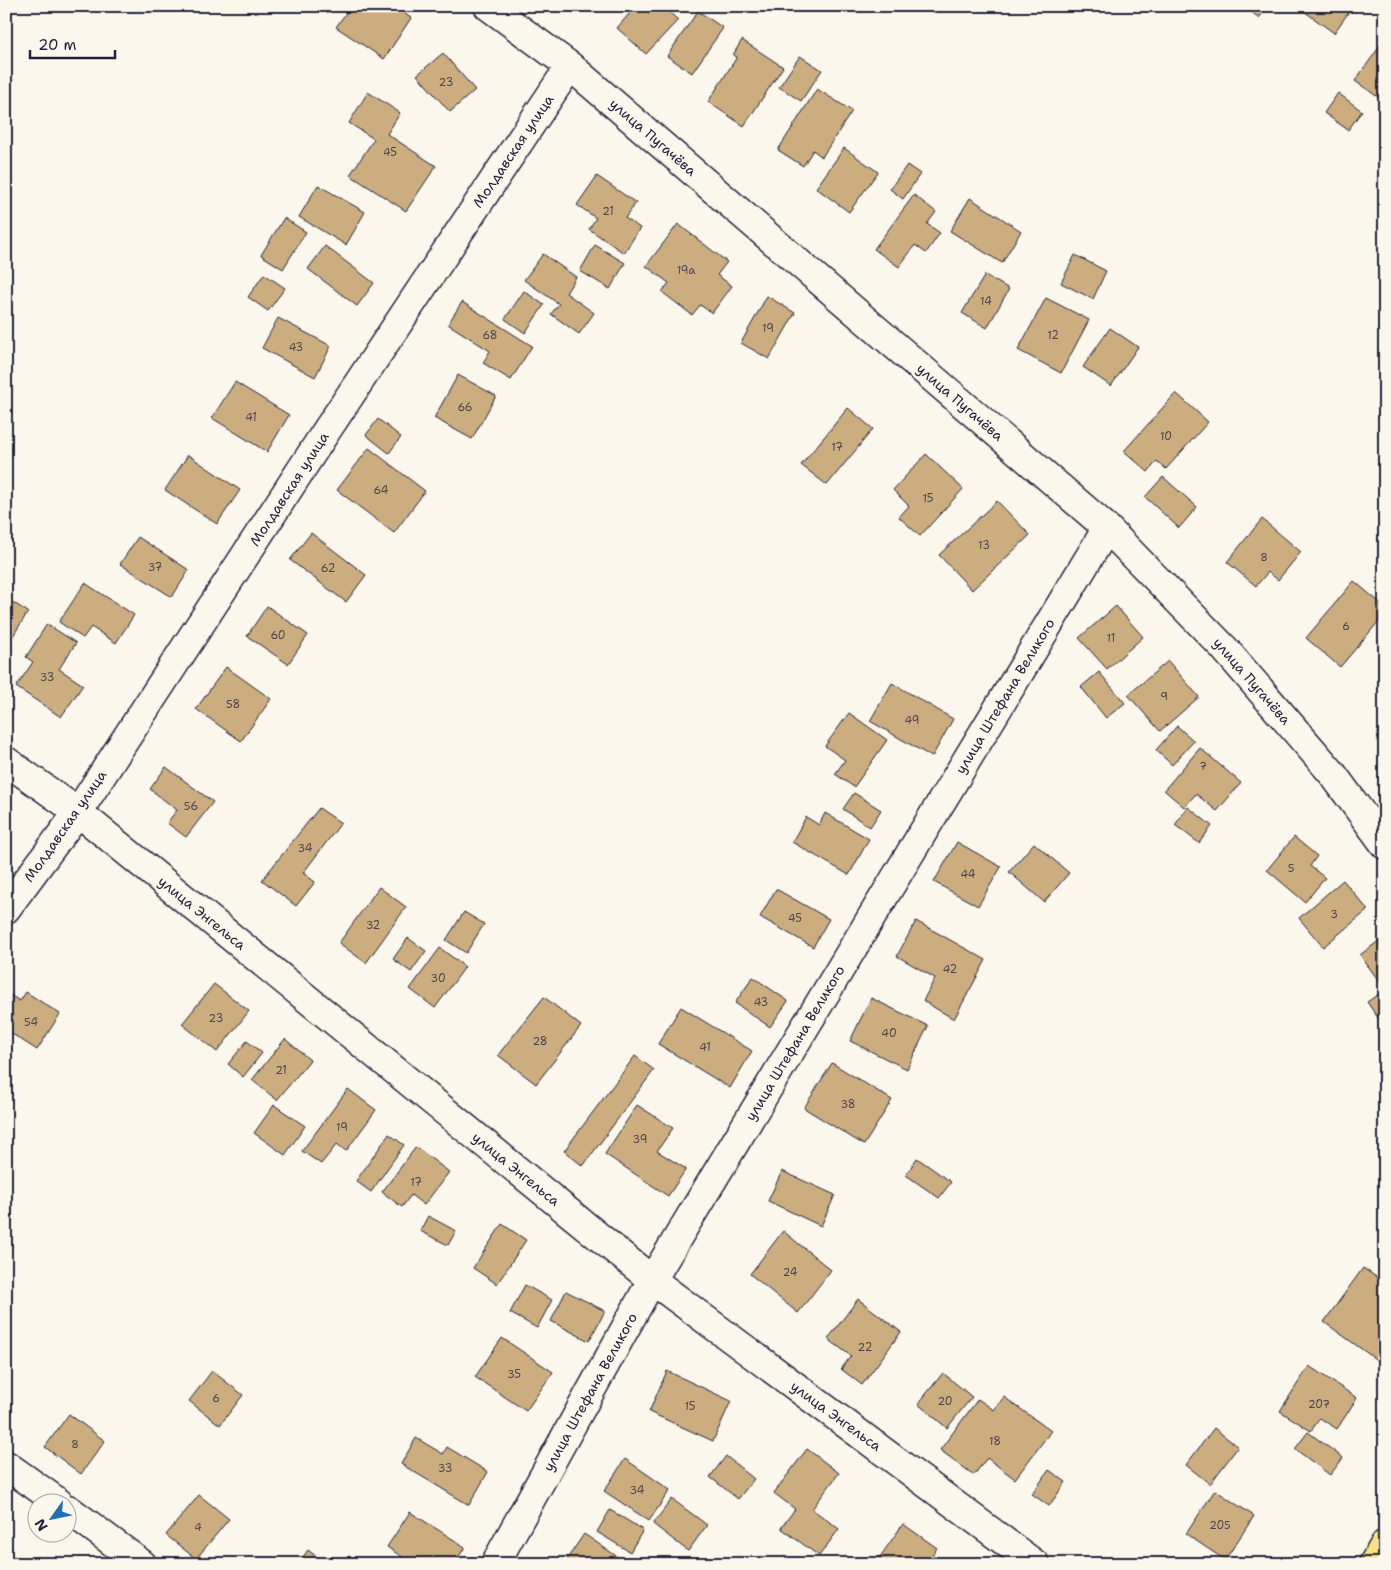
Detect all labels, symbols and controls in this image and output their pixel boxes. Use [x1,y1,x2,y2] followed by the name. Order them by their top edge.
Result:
[30,28,115,60] scale bar
[38,35,77,55] text: 20 m
[439,75,453,90] house number: 23
[469,91,558,211] street label: Молдавская улица
[606,94,700,180] street label: улица Пугачёва
[383,145,397,160] house number: 45
[602,204,614,219] house number: 21
[677,263,696,278] house number: 19а
[980,294,992,309] house number: 14
[762,321,774,336] house number: 19
[483,328,497,343] house number: 68
[1047,328,1059,343] house number: 12
[289,340,303,355] house number: 43
[913,359,1007,445] street label: улица Пугачёва
[457,400,473,415] house number: 66
[245,410,257,425] house number: 41
[245,428,333,549] street label: Молдавская улица
[1160,429,1172,444] house number: 10
[831,440,843,455] house number: 17
[373,483,389,498] house number: 64
[922,491,934,506] house number: 15
[978,538,990,553] house number: 13
[1260,550,1268,565] house number: 8
[148,560,163,575] house number: 37
[321,561,335,576] house number: 62
[951,615,1059,777] street label: улица Штефана Великого
[1342,619,1350,634] house number: 6
[270,628,286,643] house number: 60
[1107,631,1115,646] house number: 11
[1209,634,1295,728] street label: улица Пугачёва
[40,670,54,685] house number: 33
[1160,689,1168,704] house number: 9
[226,697,240,712] house number: 58
[905,713,919,728] house number: 49
[1199,759,1207,774] house number: 7
[20,766,111,885] street label: Молдавская улица
[184,799,198,814] house number: 56
[298,841,313,856] house number: 34
[1288,861,1295,876] house number: 5
[960,867,976,882] house number: 44
[154,872,250,954] street label: улица Энгельса
[1330,907,1338,922] house number: 3
[788,911,802,926] house number: 45
[366,918,380,933] house number: 32
[741,962,849,1124] street label: улица Штефана Великого
[943,962,957,977] house number: 42
[430,971,446,986] house number: 30
[754,995,768,1010] house number: 43
[209,1011,223,1026] house number: 23
[24,1015,38,1030] house number: 54
[881,1026,897,1041] house number: 40
[532,1034,548,1049] house number: 28
[699,1040,711,1055] house number: 41
[275,1063,287,1078] house number: 21
[840,1097,856,1112] house number: 38
[336,1120,348,1135] house number: 19
[468,1128,564,1210] street label: улица Энгельса
[633,1132,647,1147] house number: 39
[410,1175,422,1190] house number: 17
[783,1265,798,1280] house number: 24
[539,1310,641,1474] street label: улица Штефана Великого
[858,1340,872,1355] house number: 22
[507,1367,521,1382] house number: 35
[787,1377,885,1455] street label: улица Энгельса
[212,1391,220,1406] house number: 6
[937,1394,953,1409] house number: 20
[1308,1397,1330,1412] house number: 207
[684,1399,696,1414] house number: 15
[989,1434,1001,1449] house number: 18
[71,1437,79,1452] house number: 8
[438,1461,452,1476] house number: 33
[630,1483,645,1498] house number: 34
[28,1492,78,1542] north arrow
[31,1516,52,1535] text: N
[1209,1518,1231,1533] house number: 205
[194,1520,202,1535] house number: 4

